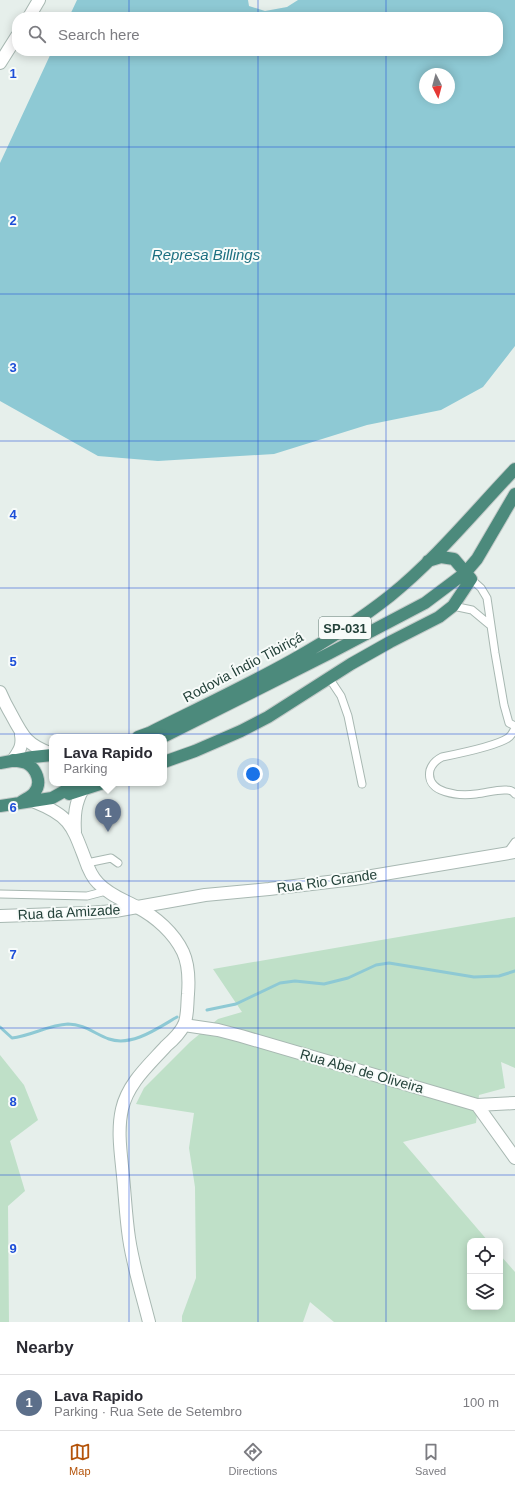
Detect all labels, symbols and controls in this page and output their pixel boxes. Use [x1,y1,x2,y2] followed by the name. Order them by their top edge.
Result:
[12,12,503,56] search box
[26,23,48,45] icon: search
[58,26,140,43] text: Search here
[9,66,17,81] text: 1
[419,68,455,104] north arrow
[9,213,17,228] text: 2
[152,246,261,263] water label: Represa Billings
[9,360,17,375] text: 3
[9,507,17,522] text: 4
[319,617,371,639] road number: SP-031
[180,628,306,705] street label: Rodovia Índio Tibiriçá
[9,654,17,669] text: 5
[49,734,167,786] popup
[63,744,153,761] text: Lava Rapido
[63,761,107,776] text: Parking
[243,764,263,784] your location
[95,799,121,832] pin: 1
[9,800,17,815] text: 6
[276,866,378,896] street label: Rua Rio Grande
[17,901,121,923] street label: Rua da Amizade
[9,947,17,962] text: 7
[298,1046,426,1096] street label: Rua Abel de Oliveira
[9,1094,17,1109] text: 8
[467,1238,503,1310] map controls
[467,1238,503,1274] button: locate
[9,1241,17,1256] text: 9
[467,1274,503,1310] button: layers
[16,1338,74,1357] text: Nearby
[54,1387,143,1404] text: Lava Rapido
[25,1395,33,1410] text: 1
[463,1395,499,1410] text: 100 m
[54,1404,242,1419] text: Parking · Rua Sete de Setembro
[69,1441,91,1477] tab: Map
[228,1441,277,1477] tab: Directions
[415,1441,446,1477] tab: Saved

